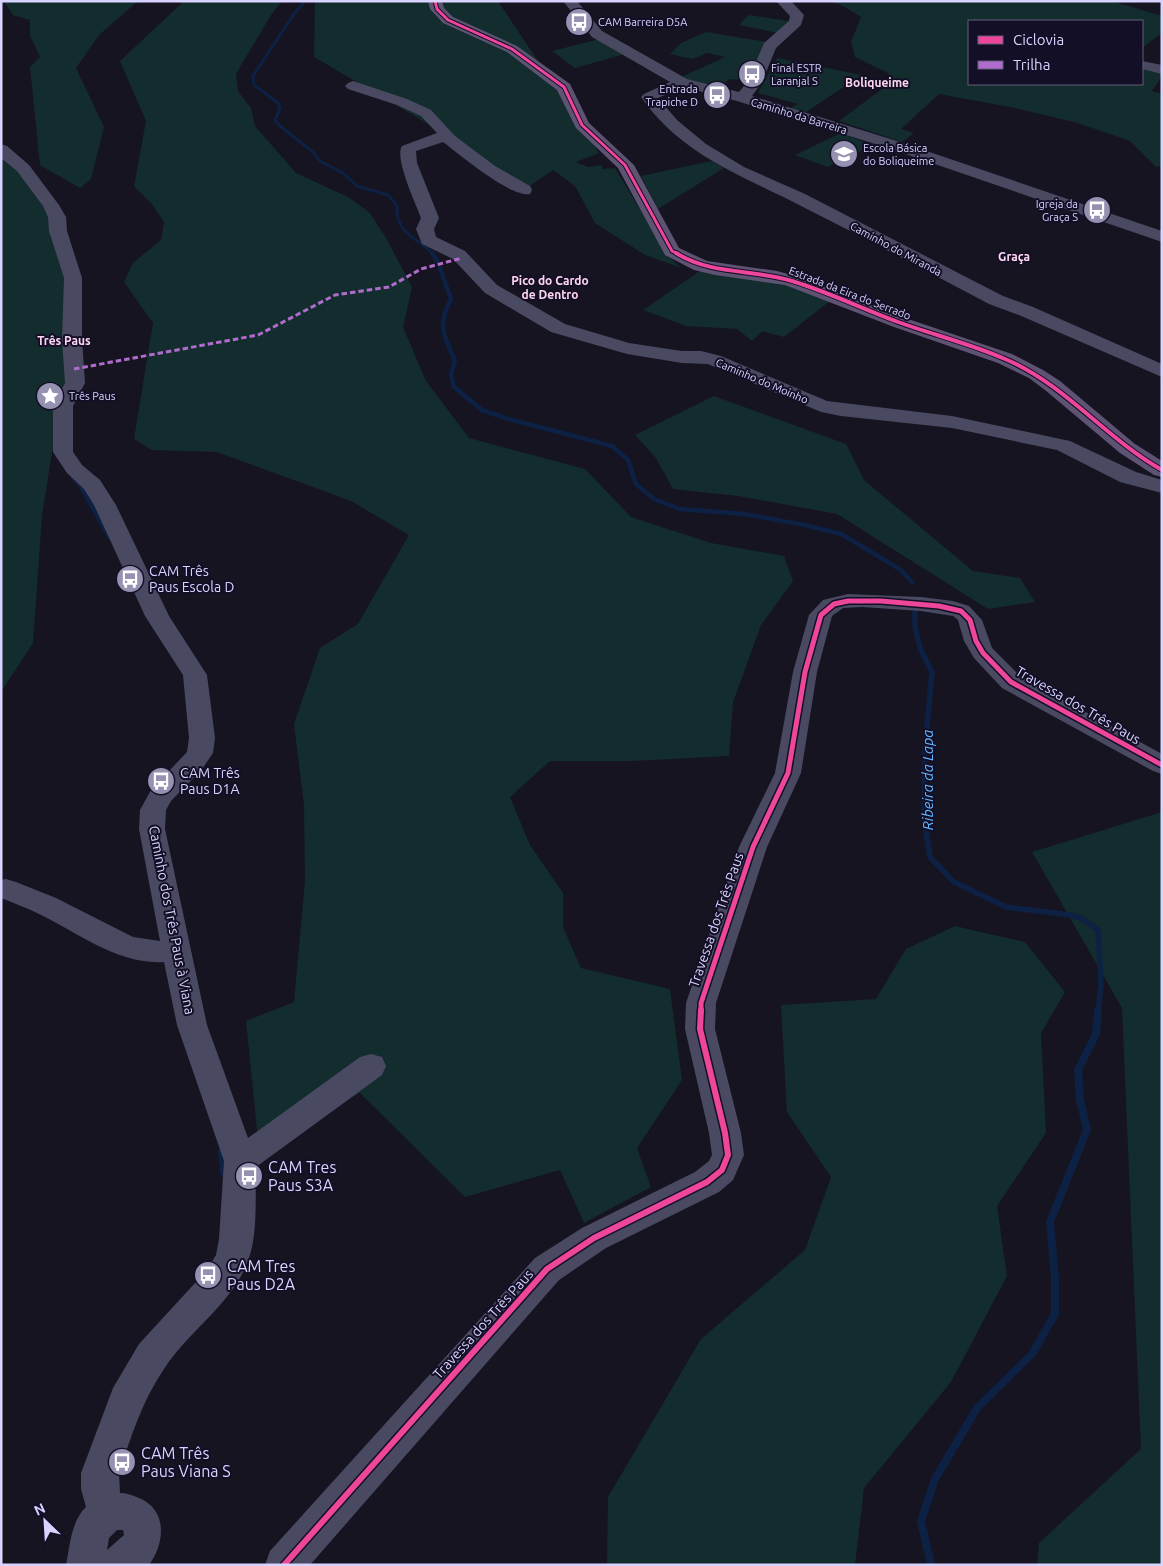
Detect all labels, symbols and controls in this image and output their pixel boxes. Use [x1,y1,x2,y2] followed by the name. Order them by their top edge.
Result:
[564,7,594,37] bus stop icon: CAM Barreira D5A
[598,16,688,28] place label: CAM Barreira D5A
[968,20,1143,85] legend
[1013,31,1064,48] text: Ciclovia
[1013,56,1050,73] text: Trilha
[737,59,767,89] bus stop icon: Final ESTR Laranjal S
[771,62,822,87] place label: Final ESTR Laranjal S
[845,76,909,89] district label: Boliqueime
[702,80,732,110] bus stop icon: Entrada Trapiche D
[646,83,698,108] place label: Entrada Trapiche D
[749,96,849,136] street label: Caminho da Barreira
[829,139,859,169] school or university icon: Escola Básica do Boliqueime
[863,142,934,167] place label: Escola Básica do Boliqueime
[1082,195,1112,225] bus stop icon: Igreja da Graça S
[1036,198,1078,223] place label: Igreja da Graça S
[848,220,944,278] street label: Caminho do Miranda
[998,250,1030,265] district label: Graça
[787,264,913,322] street label: Estrada da Eira do Serrado
[511,274,589,301] district label: Pico do Cardo de Dentro
[37,334,91,347] district label: Três Paus
[714,356,810,406] street label: Caminho do Moinho
[35,381,65,411] place icon: Três Paus
[69,390,116,402] place label: Três Paus
[149,563,234,595] place label: CAM Três Paus Escola D
[115,564,145,594] bus stop icon: CAM Três Paus Escola D
[1013,663,1143,747] street label: Travessa dos Três Paus
[919,730,936,830] water label: Ribeira da Lapa
[180,765,240,797] place label: CAM Três Paus D1A
[146,766,176,796] bus stop icon: CAM Três Paus D1A
[146,824,198,1016] street label: Caminho dos Três Paus à Viana
[685,850,747,990] street label: Travessa dos Três Paus
[268,1158,336,1194] place label: CAM Tres Paus S3A
[234,1161,264,1191] bus stop icon: CAM Tres Paus S3A
[227,1257,296,1293] place label: CAM Tres Paus D2A
[193,1260,223,1290] bus stop icon: CAM Tres Paus D2A
[430,1266,536,1382] street label: Travessa dos Três Paus
[141,1444,231,1480] place label: CAM Três Paus Viana S
[107,1447,137,1477] bus stop icon: CAM Três Paus Viana S
[20,1496,70,1546] north arrow
[31,1500,48,1519] text: N

